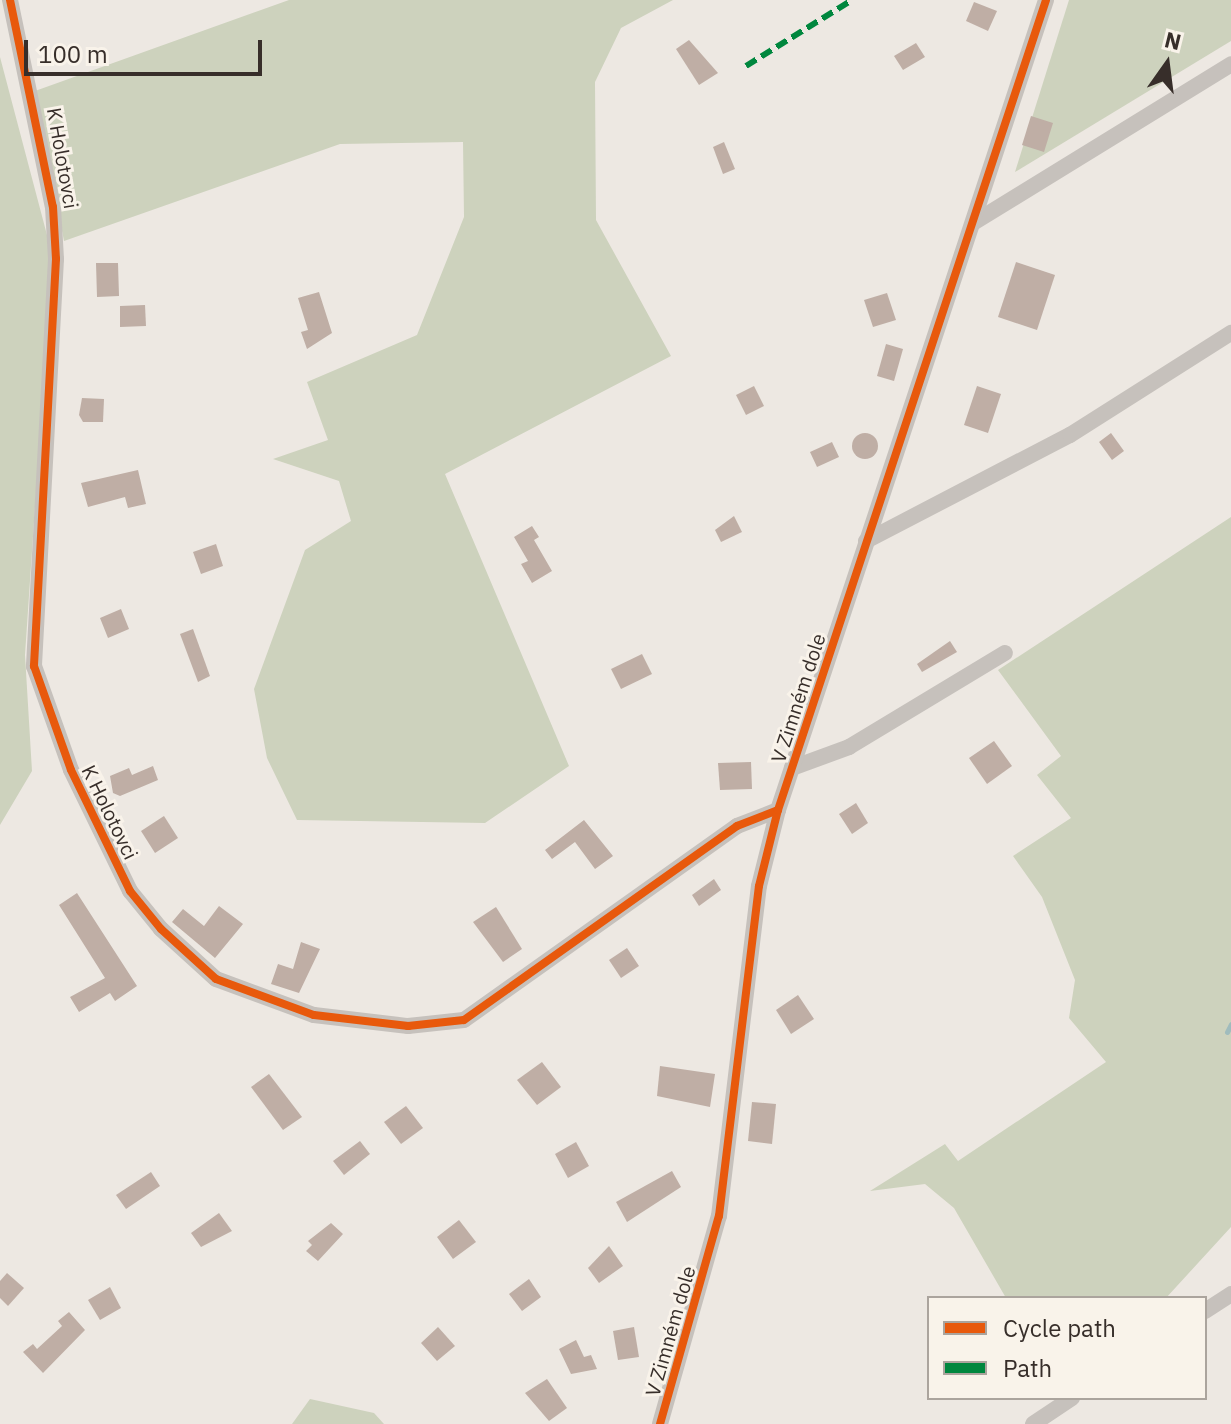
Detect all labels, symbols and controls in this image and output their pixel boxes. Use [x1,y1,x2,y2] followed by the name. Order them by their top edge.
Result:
[28,24,266,74] scale bar
[1127,24,1207,104] north arrow
[1162,24,1184,56] text: N
[38,38,108,70] text: 100 m
[42,106,84,210] street label: K Holotovci
[766,630,830,766] street label: V Zimném dole
[77,761,143,863] street label: K Holotovci
[640,1263,700,1399] street label: V Zimném dole
[927,1296,1207,1400] legend
[1003,1312,1116,1344] text: Cycle path
[1003,1352,1052,1384] text: Path

